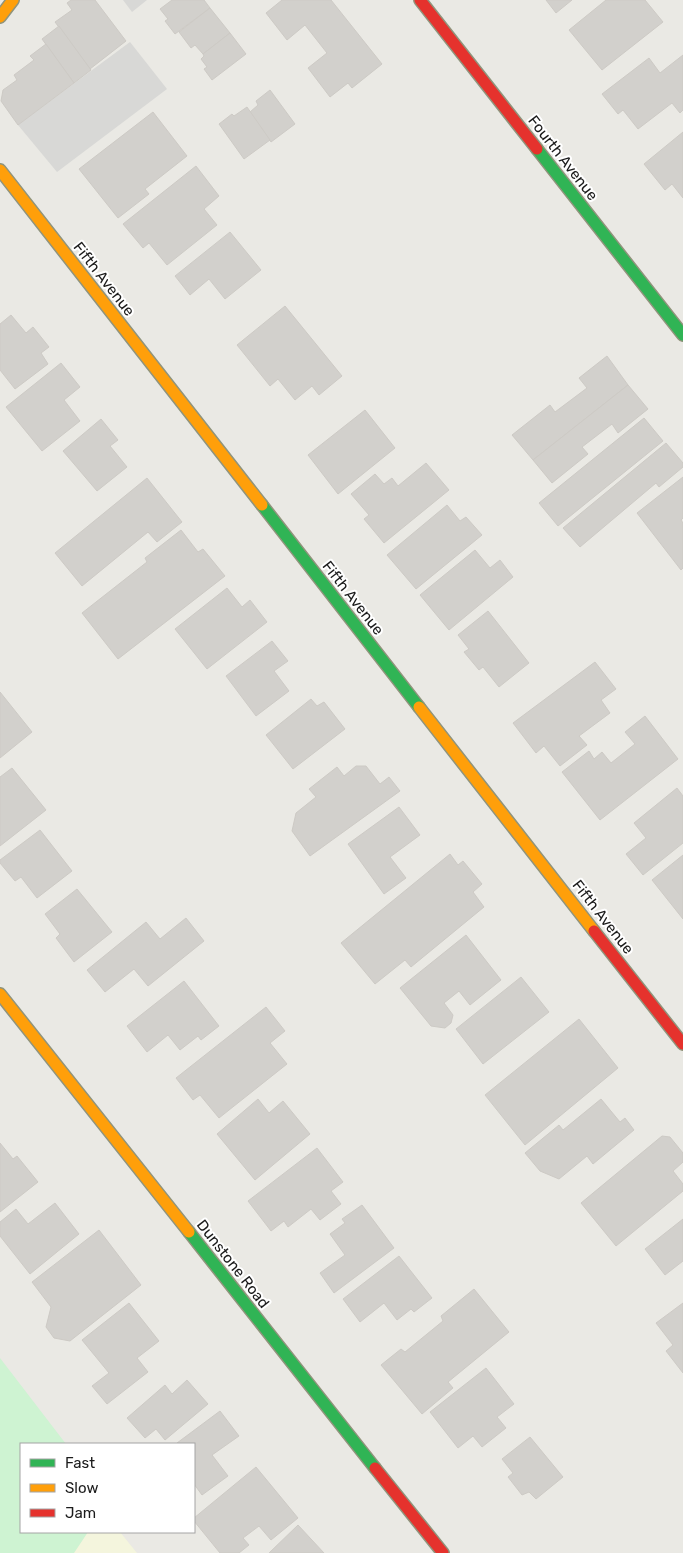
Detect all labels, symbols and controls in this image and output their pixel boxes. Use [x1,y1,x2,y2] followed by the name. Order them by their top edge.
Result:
[524,112,602,204] street label: Fourth Avenue
[70,238,138,320] street label: Fifth Avenue
[319,557,387,639] street label: Fifth Avenue
[569,876,637,958] street label: Fifth Avenue
[193,1216,273,1312] street label: Dunstone Road
[20,1443,195,1533] legend
[65,1454,95,1472] text: Fast
[65,1479,98,1497] text: Slow
[65,1504,96,1522] text: Jam

